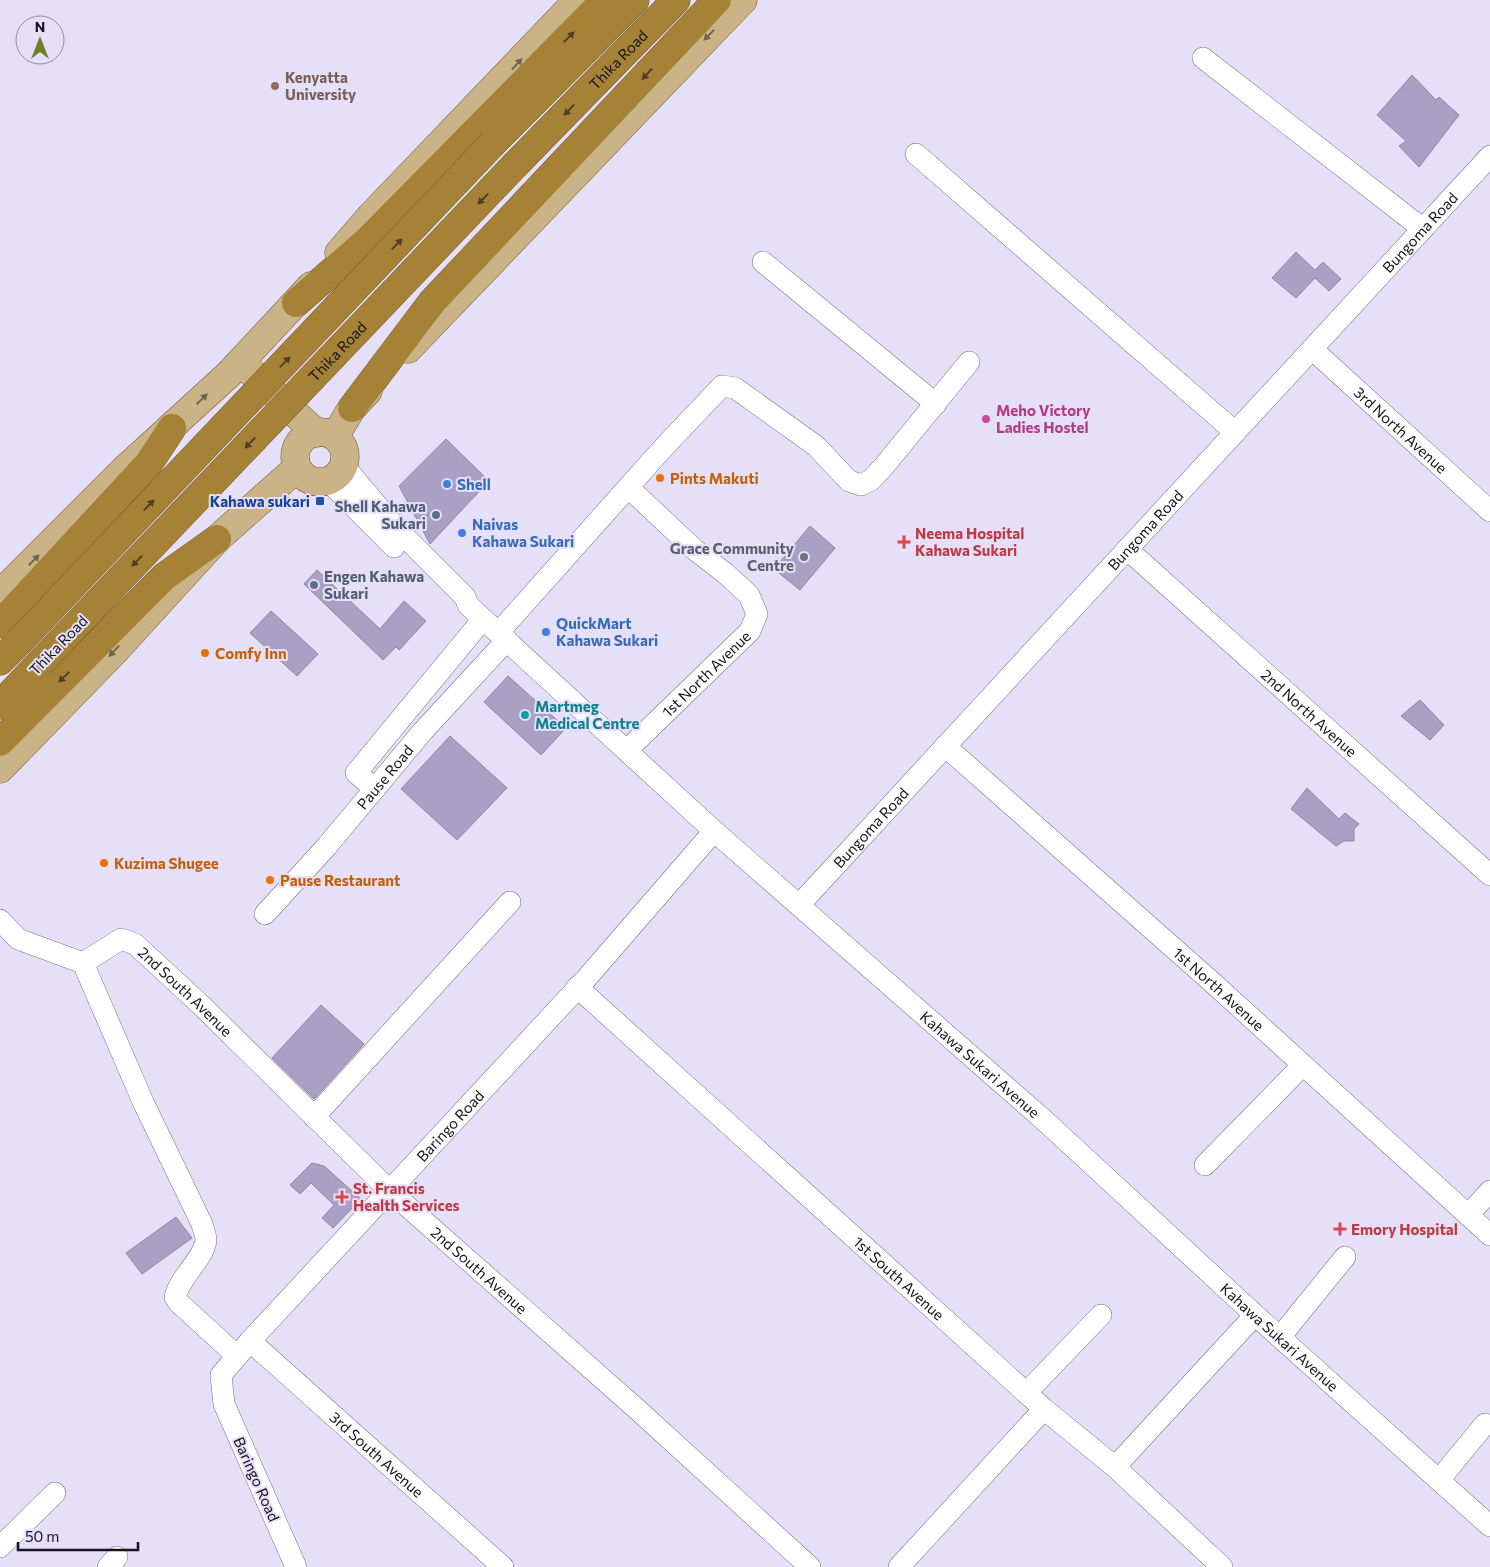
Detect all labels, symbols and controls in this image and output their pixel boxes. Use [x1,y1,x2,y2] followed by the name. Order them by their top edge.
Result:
[15,15,65,65] north arrow
[35,18,45,35] text: N
[585,26,651,93] street label: Thika Road
[703,29,715,41] one-way arrow
[563,31,575,43] one-way arrow
[511,58,523,70] one-way arrow
[641,67,653,79] one-way arrow
[285,68,357,103] place label: Kenyatta University
[269,80,281,92] marker: Kenyatta University
[563,104,575,116] one-way arrow
[1378,188,1461,276] street label: Bungoma Road
[477,193,489,205] one-way arrow
[391,238,403,250] one-way arrow
[304,318,370,385] street label: Thika Road
[279,356,291,368] one-way arrow
[1350,383,1451,477] street label: 3rd North Avenue
[196,393,208,405] one-way arrow
[996,401,1091,436] place label: Meho Victory Ladies Hostel
[980,413,992,425] marker: Meho Victory Ladies Hostel
[244,437,256,449] one-way arrow
[670,469,759,487] place label: Pints Makuti
[654,472,666,484] marker: Pints Makuti
[457,475,491,493] place label: Shell
[441,478,453,490] marker: Shell
[1104,486,1186,574] street label: Bungoma Road
[210,492,310,510] place label: Kahawa sukari
[314,495,326,507] marker: Kahawa sukari
[334,497,426,532] place label: Shell Kahawa Sukari
[143,499,155,511] one-way arrow
[430,509,442,521] marker: Shell Kahawa Sukari
[472,515,574,550] place label: Naivas Kahawa Sukari
[915,524,1024,559] place label: Neema Hospital Kahawa Sukari
[456,527,468,539] marker: Naivas Kahawa Sukari
[897,535,911,549] marker: Neema Hospital Kahawa Sukari
[670,539,795,574] place label: Grace Community Centre
[798,551,810,563] marker: Grace Community Centre
[28,554,40,566] one-way arrow
[131,555,143,567] one-way arrow
[324,567,424,602] place label: Engen Kahawa Sukari
[308,579,320,591] marker: Engen Kahawa Sukari
[25,611,91,679] street label: Thika Road
[556,614,658,649] place label: QuickMart Kahawa Sukari
[540,626,552,638] marker: QuickMart Kahawa Sukari
[658,627,754,720] street label: 1st North Avenue
[215,644,287,662] place label: Comfy Inn
[108,645,120,657] one-way arrow
[199,647,211,659] marker: Comfy Inn
[1258,665,1361,760] street label: 2nd North Avenue
[58,670,70,682] one-way arrow
[535,697,639,732] place label: Martmeg Medical Centre
[519,709,531,721] marker: Martmeg Medical Centre
[353,741,417,813] street label: Pause Road
[829,784,912,871] street label: Bungoma Road
[114,854,219,872] place label: Kuzima Shugee
[98,857,110,869] marker: Kuzima Shugee
[280,871,400,889] place label: Pause Restaurant
[264,874,276,886] marker: Pause Restaurant
[135,943,236,1040] street label: 2nd South Avenue
[1170,943,1268,1034] street label: 1st North Avenue
[917,1007,1044,1121] street label: Kahawa Sukari Avenue
[412,1086,487,1165] street label: Baringo Road
[353,1179,460,1214] place label: St. Francis Health Services
[335,1190,349,1204] marker: St. Francis Health Services
[1351,1220,1458,1238] place label: Emory Hospital
[1333,1222,1347,1236] marker: Emory Hospital
[427,1223,531,1317] street label: 2nd South Avenue
[850,1232,948,1324] street label: 1st South Avenue
[1217,1279,1342,1395] street label: Kahawa Sukari Avenue
[326,1408,427,1501] street label: 3rd South Avenue
[230,1434,284,1524] street label: Baringo Road
[18,1520,138,1552] scale bar
[25,1527,59,1545] text: 50 m

